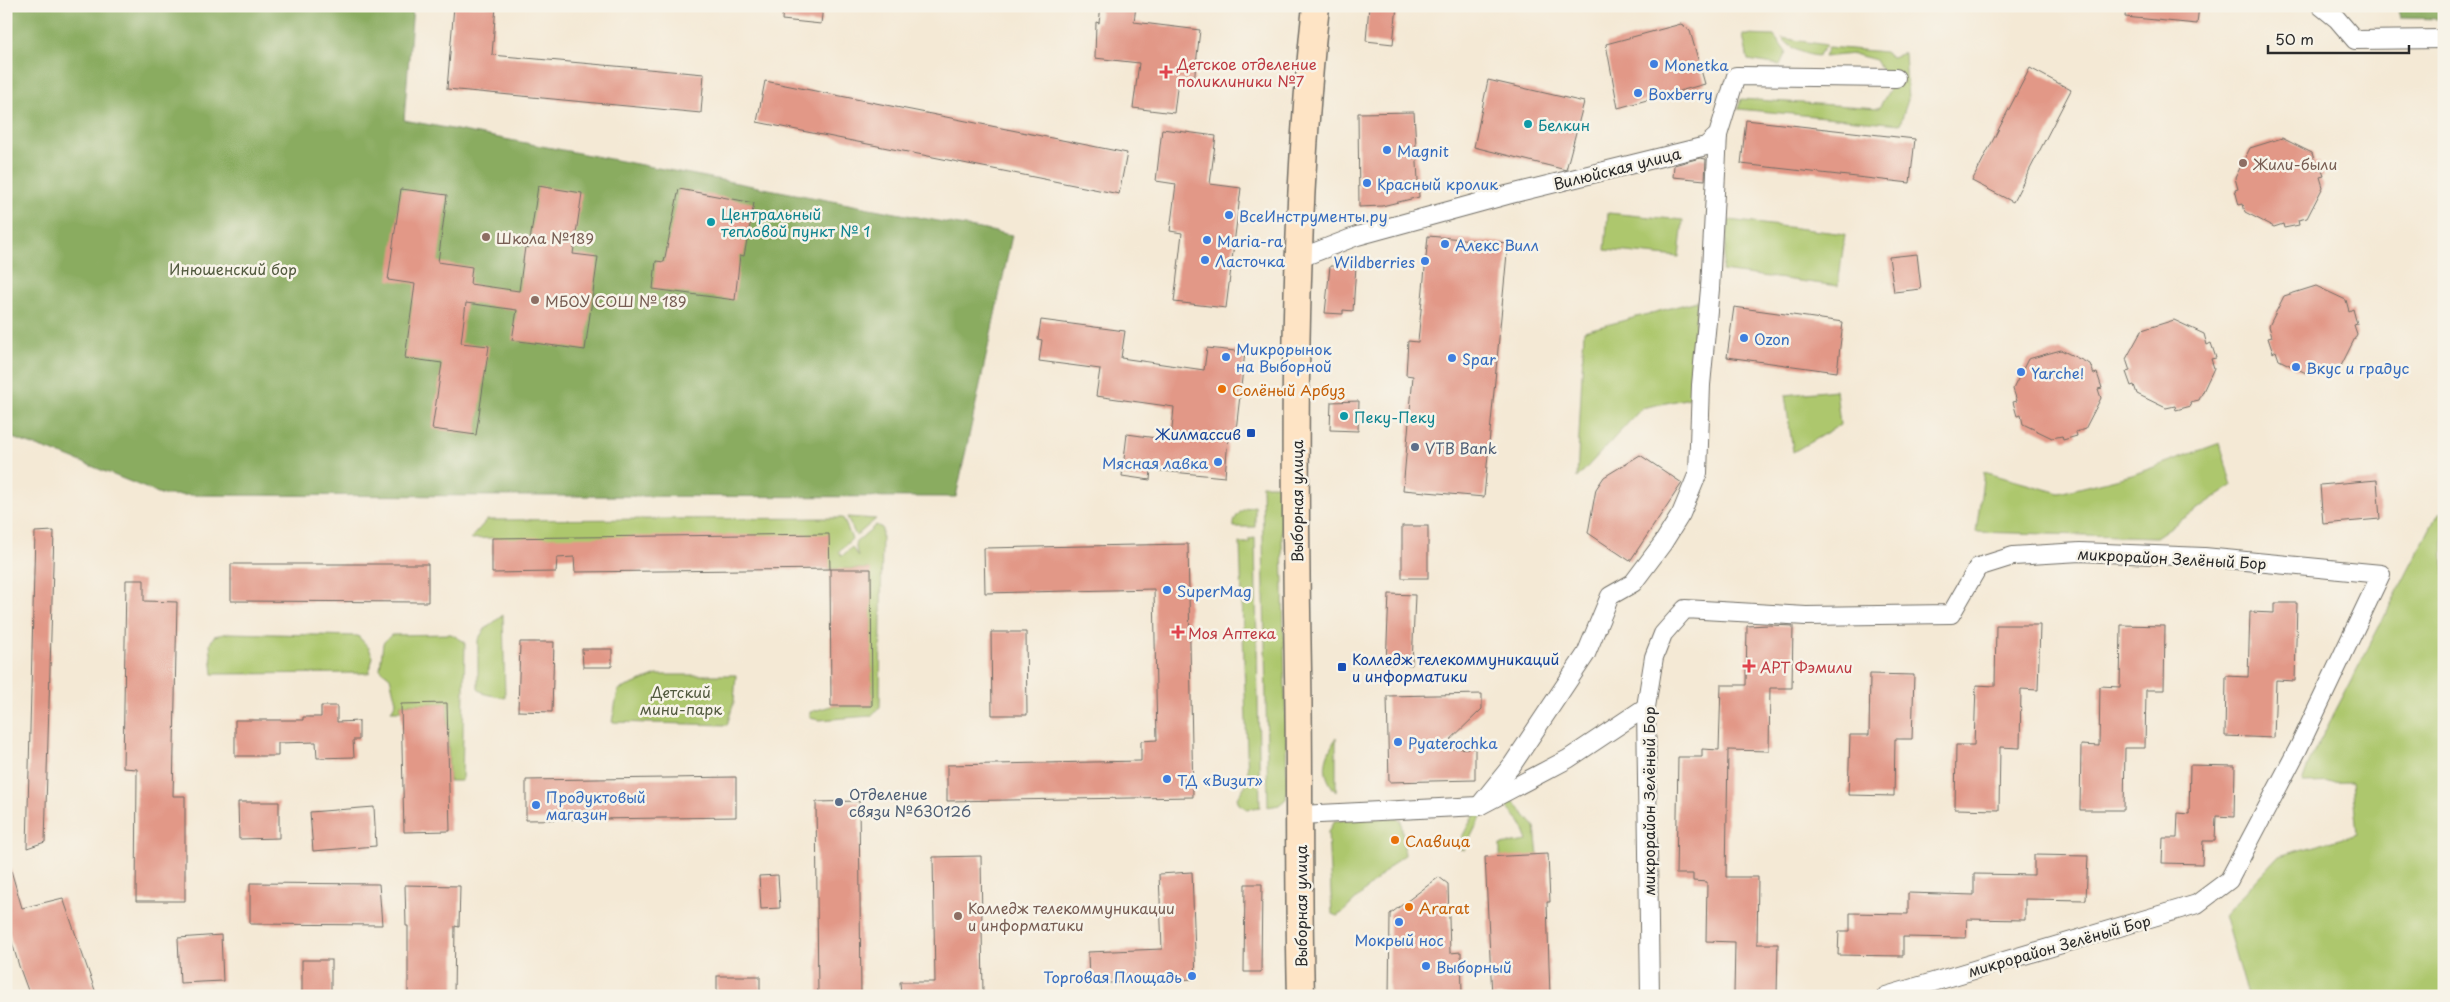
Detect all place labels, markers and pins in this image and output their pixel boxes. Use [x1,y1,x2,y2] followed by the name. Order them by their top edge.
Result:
[1176,52,1317,92] place label: Детское отделение поликлиники №7
[1664,53,1729,76] place label: Monetka
[1648,58,1660,70] marker: Monetka
[1159,65,1173,79] marker: Детское отделение поликлиники №7
[1648,82,1713,105] place label: Boxberry
[1632,87,1644,99] marker: Boxberry
[1538,113,1590,136] place label: Белкин
[1522,118,1534,130] marker: Белкин
[1397,139,1449,162] place label: Magnit
[1381,144,1393,156] marker: Magnit
[2252,152,2337,175] place label: Жили-были
[2237,157,2249,169] marker: Жили-были
[1377,172,1498,195] place label: Красный кролик
[1361,177,1373,189] marker: Красный кролик
[721,202,870,242] place label: Центральный тепловой пункт № 1
[1239,204,1388,227] place label: ВсеИнструменты.ру
[1223,209,1235,221] marker: ВсеИнструменты.ру
[705,216,717,228] marker: Центральный тепловой пункт № 1
[496,226,594,249] place label: Школа №189
[1217,229,1284,252] place label: Maria-ra
[480,231,492,243] marker: Школа №189
[1455,233,1539,256] place label: Алекс Вилл
[1201,234,1213,246] marker: Maria-ra
[1439,238,1451,250] marker: Алекс Вилл
[1215,249,1285,272] place label: Ласточка
[1334,250,1415,273] place label: Wildberries
[1199,254,1211,266] marker: Ласточка
[1419,255,1431,267] marker: Wildberries
[545,289,687,312] place label: МБОУ СОШ № 189
[529,294,541,306] marker: МБОУ СОШ № 189
[1754,327,1790,350] place label: Ozon
[1738,332,1750,344] marker: Ozon
[1236,337,1332,377] place label: Микрорынок на Выборной
[1462,347,1496,370] place label: Spar
[1220,351,1232,363] marker: Микрорынок на Выборной
[1446,352,1458,364] marker: Spar
[2306,356,2409,379] place label: Вкус и градус
[2031,361,2084,384] place label: Yarche!
[2290,361,2302,373] marker: Вкус и градус
[2015,366,2027,378] marker: Yarche!
[1232,378,1345,401] place label: Солёный Арбуз
[1216,383,1228,395] marker: Солёный Арбуз
[1354,405,1435,428] place label: Пеку-Пеку
[1338,410,1350,422] marker: Пеку-Пеку
[1154,422,1241,445] place label: Жилмассив
[1245,427,1257,439] marker: Жилмассив
[1425,436,1497,459] place label: VTB Bank
[1409,441,1421,453] marker: VTB Bank
[1102,451,1209,474] place label: Мясная лавка
[1212,456,1224,468] marker: Мясная лавка
[1177,579,1252,602] place label: SuperMag
[1161,584,1173,596] marker: SuperMag
[1188,621,1277,644] place label: Моя Аптека
[1172,626,1184,638] marker: Моя Аптека
[1352,647,1559,687] place label: Колледж телекоммуникаций и информатики
[1760,655,1853,678] place label: АРТ Фэмили
[1742,659,1756,673] marker: АРТ Фэмили
[1336,661,1348,673] marker: Колледж телекоммуникаций и информатики
[1408,731,1498,754] place label: Pyaterochka
[1392,736,1404,748] marker: Pyaterochka
[1177,768,1263,791] place label: ТД «Визит»
[1161,773,1173,785] marker: ТД «Визит»
[849,782,971,822] place label: Отделение связи №630126
[546,785,646,825] place label: Продуктовый магазин
[833,796,845,808] marker: Отделение связи №630126
[530,799,542,811] marker: Продуктовый магазин
[1405,829,1471,852] place label: Славица
[1389,834,1401,846] marker: Славица
[968,896,1175,936] place label: Колледж телекоммуникации и информатики
[1419,896,1470,919] place label: Ararat
[1403,901,1415,913] marker: Ararat
[952,910,964,922] marker: Колледж телекоммуникации и информатики
[1393,916,1405,928] marker: Мокрый нос
[1354,928,1444,951] place label: Мокрый нос
[1436,955,1512,978] place label: Выборный
[1420,960,1432,972] marker: Выборный
[1043,965,1182,988] place label: Торговая Площадь
[1186,970,1198,982] marker: Торговая Площадь

